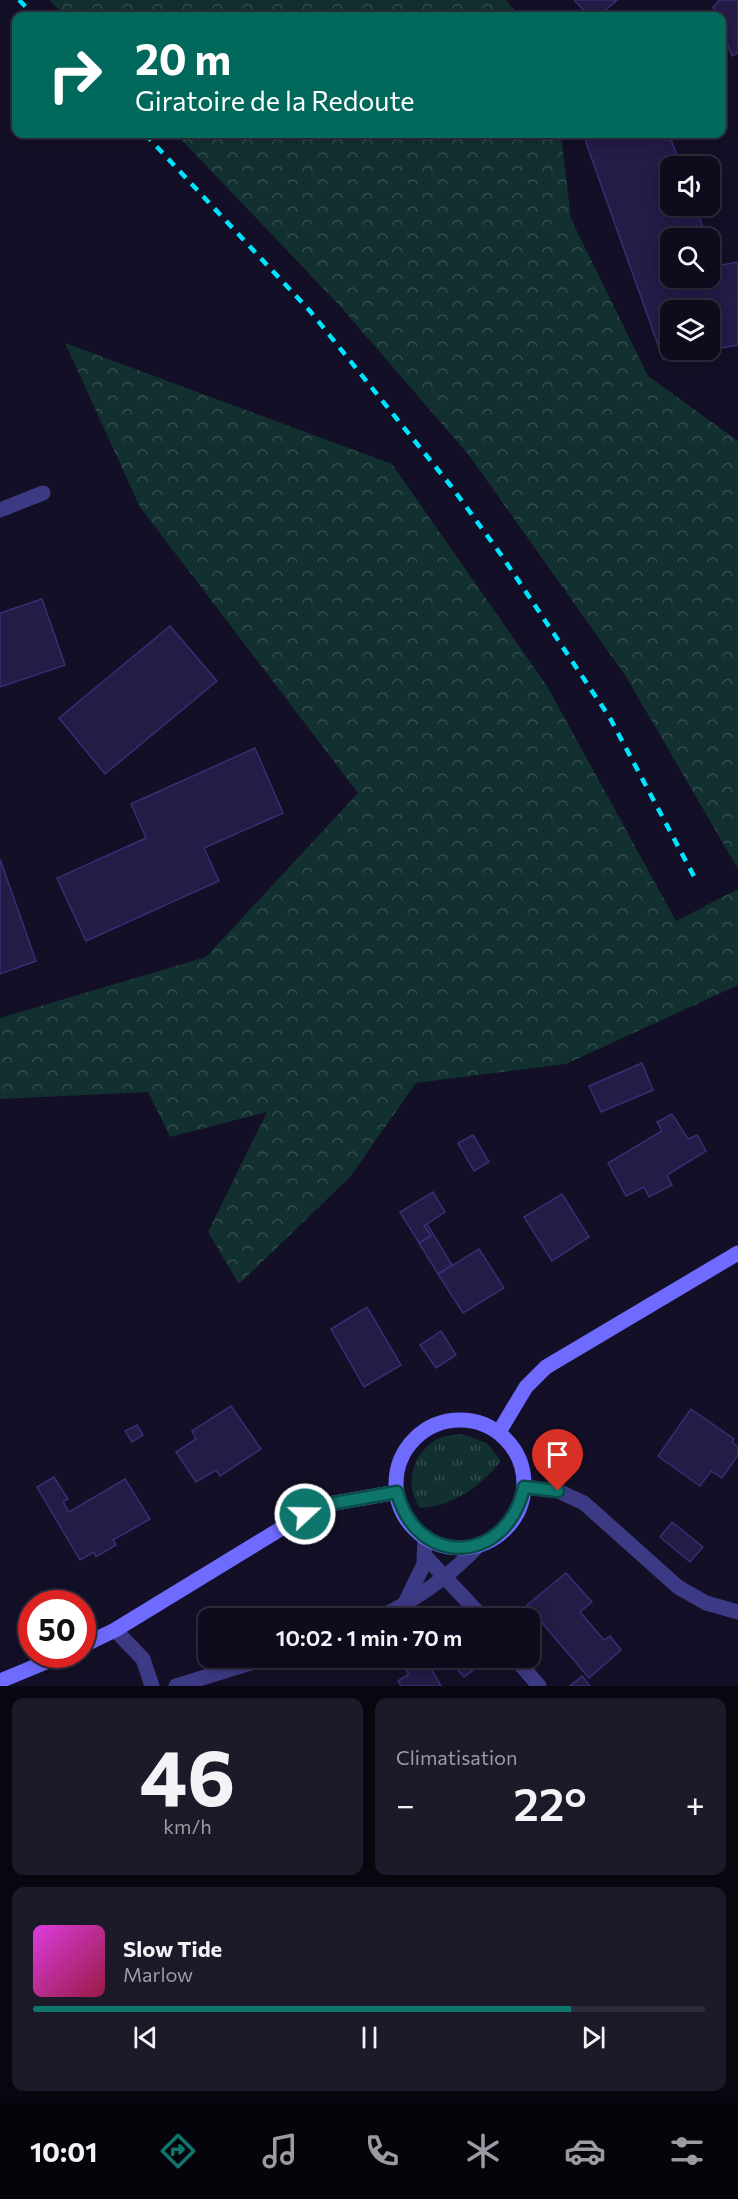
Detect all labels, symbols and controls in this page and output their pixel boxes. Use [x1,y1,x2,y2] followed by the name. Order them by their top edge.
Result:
[135,32,231,84] text: 20 m
[36,36,114,114] icon: right
[135,84,415,117] text: Giratoire de la Redoute
[660,156,720,360] map controls
[660,156,720,216] button: sound
[660,228,720,288] button: search
[660,300,720,360] button: layers
[532,1429,583,1491] pin
[541,1438,574,1471] icon: arrive
[273,1482,337,1546] position arrow
[18,1590,96,1668] speed limit sign: 50
[276,1624,462,1651] text: 10:02 · 1 min · 70 m
[140,1727,235,1822] text: 46
[396,1745,517,1769] text: Climatisation
[514,1775,587,1830] text: 22°
[396,1783,415,1824] text: −
[686,1783,705,1824] text: +
[163,1814,212,1838] text: km/h
[123,1935,222,1962] text: Slow Tide
[123,1962,193,1986] text: Marlow
[129,2021,162,2054] icon: previous
[353,2021,386,2054] icon: pause
[577,2021,610,2054] icon: next
[157,2130,199,2172] icon: directions
[259,2130,301,2172] icon: music
[361,2130,403,2172] icon: phone
[462,2130,504,2172] icon: climate
[564,2130,606,2172] icon: car
[666,2130,708,2172] icon: filters
[30,2135,97,2168] text: 10:01

